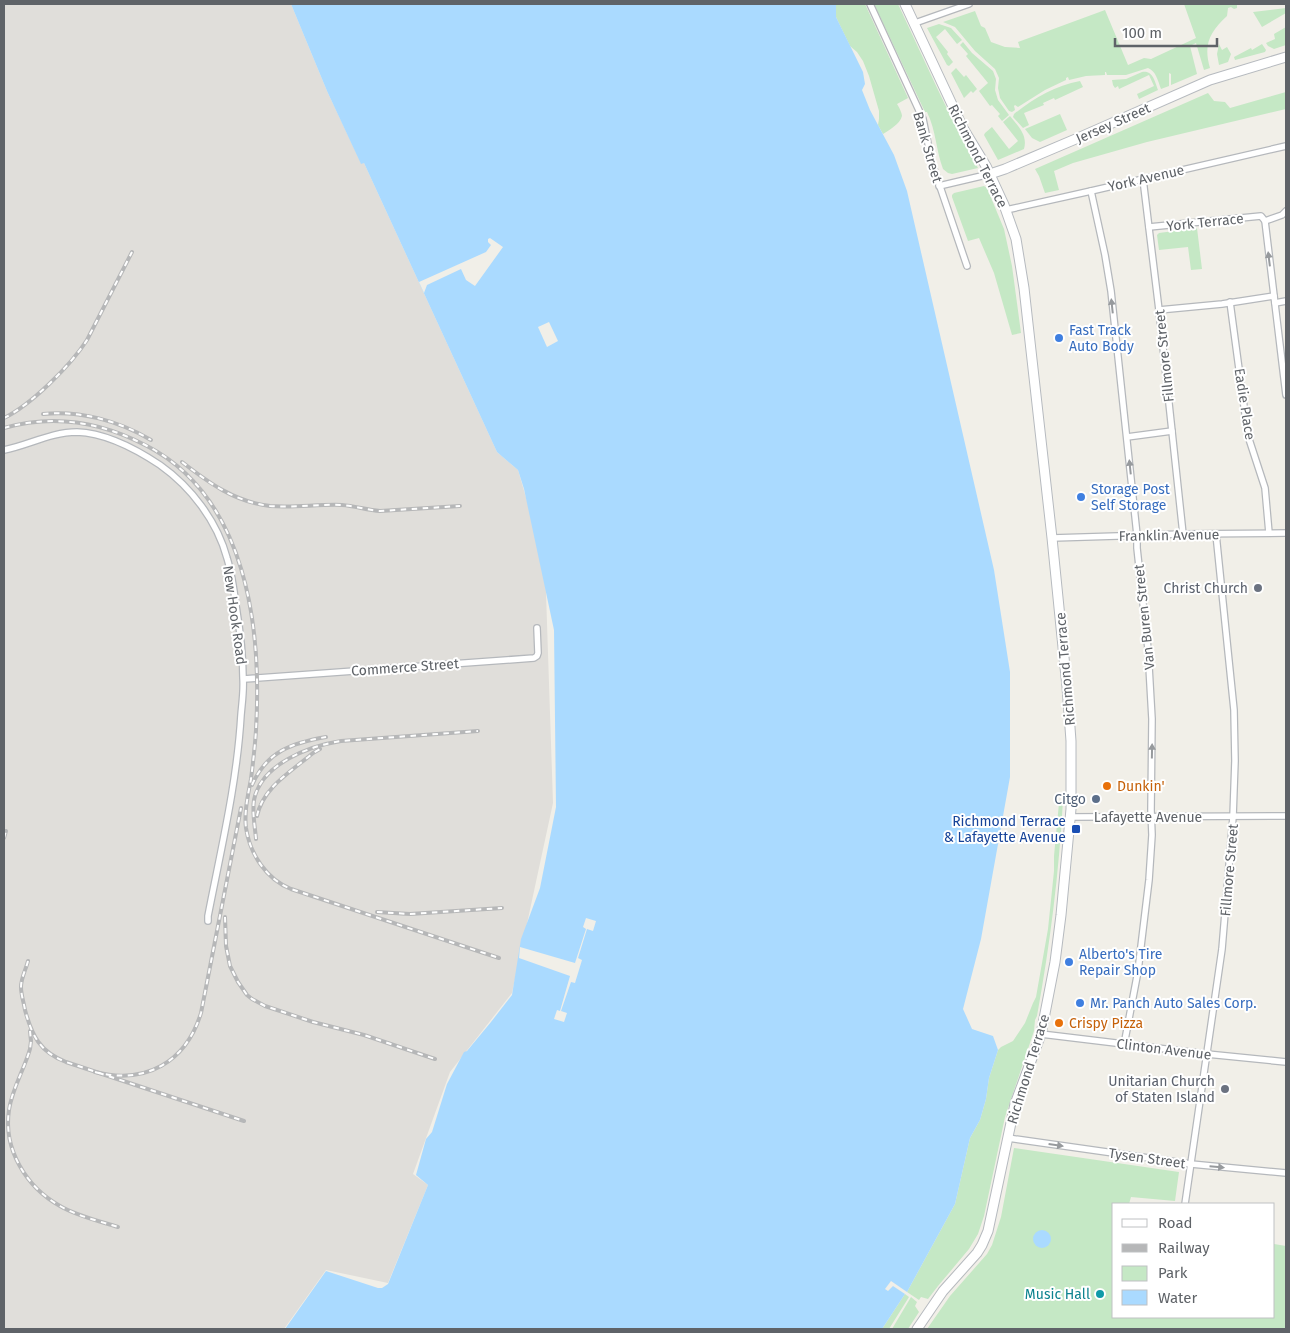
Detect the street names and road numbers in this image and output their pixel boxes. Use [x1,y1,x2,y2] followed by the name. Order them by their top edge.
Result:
[1073,99,1154,147] street label: Jersey Street
[944,102,1011,211] street label: Richmond Terrace
[909,110,946,186] street label: Bank Street
[1106,161,1186,196] street label: York Avenue
[1166,210,1244,235] street label: York Terrace
[1151,308,1178,403] street label: Fillmore Street
[1230,367,1259,441] street label: Eadie Place
[1119,526,1220,545] street label: Franklin Avenue
[1130,562,1158,671] street label: Van Buren Street
[219,564,250,666] street label: New Hook Road
[1052,612,1079,726] street label: Richmond Terrace
[351,655,460,680] street label: Commerce Street
[1094,809,1202,826] street label: Lafayette Avenue
[1217,822,1242,917] street label: Fillmore Street
[1004,1012,1053,1126] street label: Richmond Terrace
[1116,1035,1212,1064] street label: Clinton Avenue
[1107,1145,1187,1172] street label: Tysen Street

